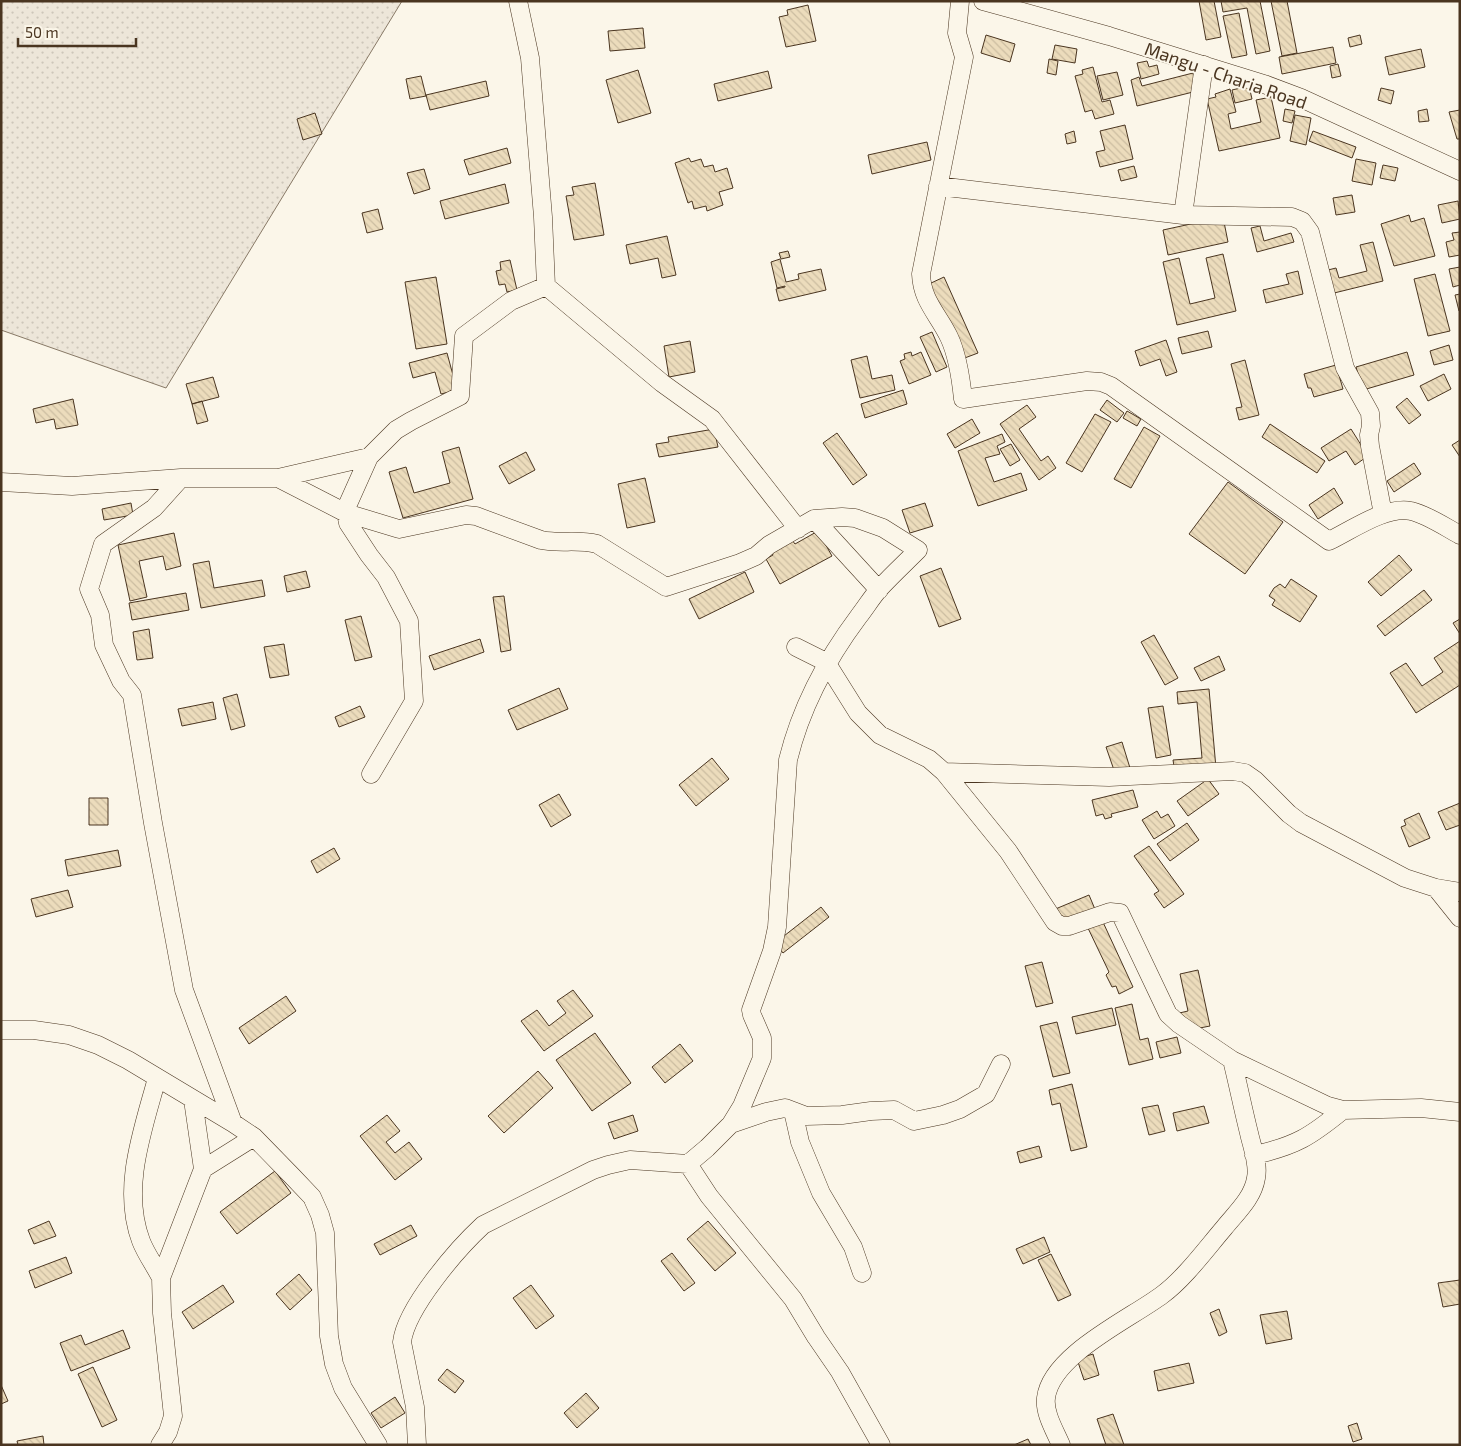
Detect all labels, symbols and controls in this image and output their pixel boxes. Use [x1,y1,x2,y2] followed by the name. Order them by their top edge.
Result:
[18,15,135,47] scale bar
[25,23,59,41] text: 50 m
[1142,37,1310,113] street label: Mangu - Charia Road

